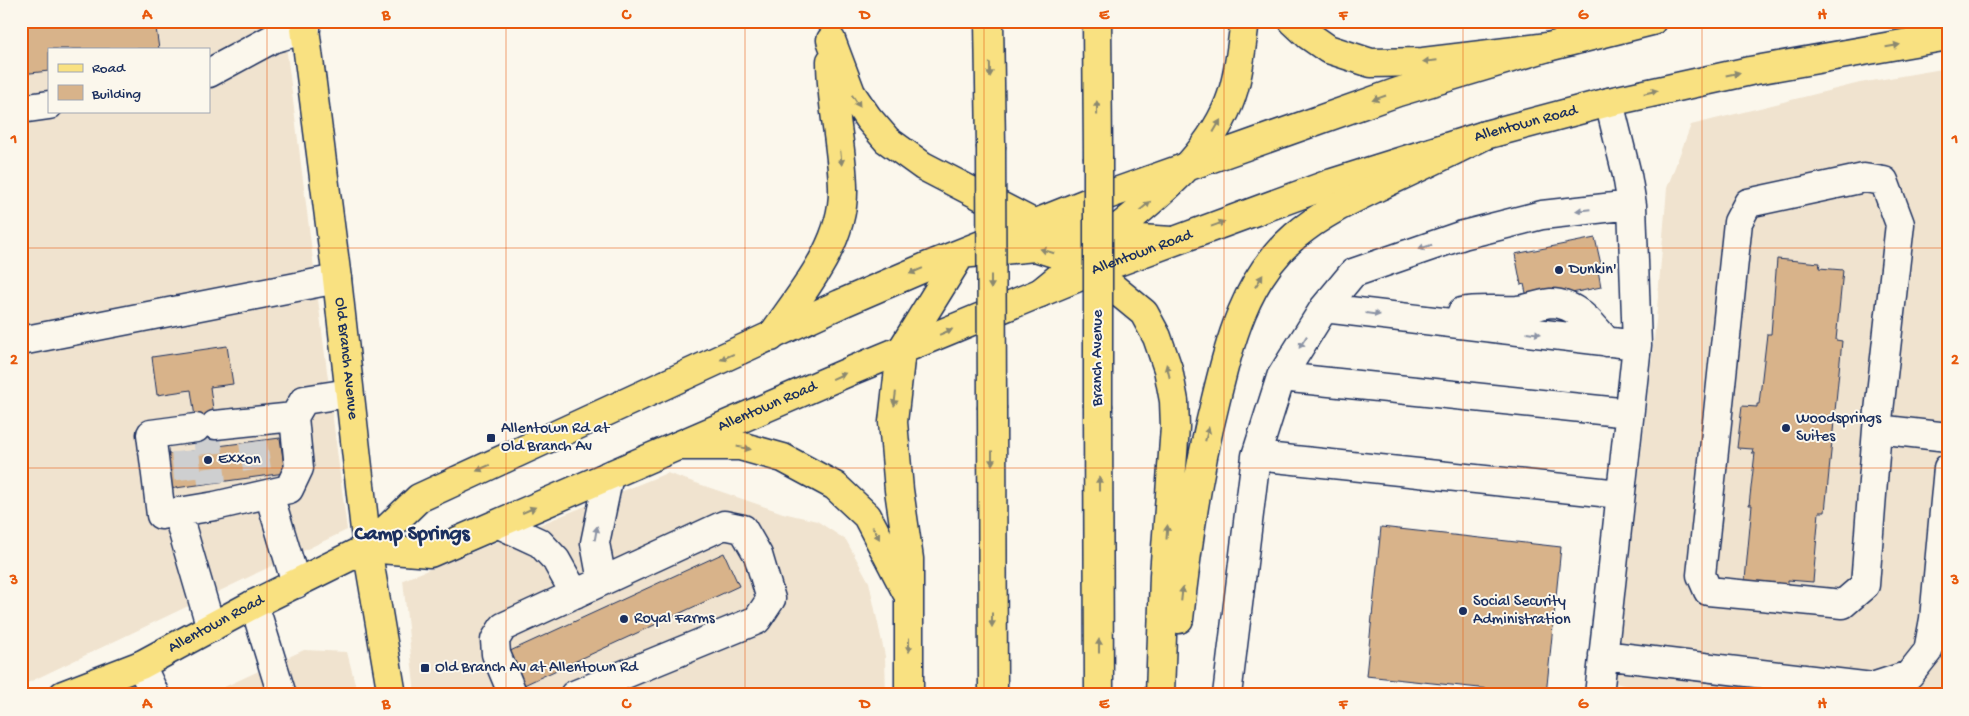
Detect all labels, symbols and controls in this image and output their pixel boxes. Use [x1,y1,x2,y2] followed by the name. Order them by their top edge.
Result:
[141,7,153,26] text: A
[381,7,391,26] text: B
[621,7,632,26] text: C
[858,7,871,26] text: D
[1099,7,1110,26] text: E
[1338,7,1349,26] text: F
[1578,7,1589,26] text: G
[1817,7,1827,26] text: H
[1885,41,1901,49] one-way arrow
[48,48,210,112] legend
[1422,57,1438,65] one-way arrow
[92,60,126,78] text: Road
[986,62,994,78] one-way arrow
[1725,70,1741,78] one-way arrow
[91,86,141,104] text: Building
[1644,88,1659,96] one-way arrow
[852,94,861,108] one-way arrow
[1371,95,1386,102] one-way arrow
[1093,100,1101,116] one-way arrow
[1472,101,1581,147] street label: Allentown Road
[1212,120,1221,133] one-way arrow
[10,131,17,150] text: 1
[1951,131,1958,150] text: 1
[837,151,845,167] one-way arrow
[1139,201,1151,212] one-way arrow
[1575,206,1591,214] one-way arrow
[1211,220,1226,228] one-way arrow
[1089,225,1197,280] street label: Allentown Road
[1418,244,1433,251] one-way arrow
[1039,246,1054,254] one-way arrow
[1568,261,1617,280] place label: Dunkin'
[1553,264,1565,276] marker: Dunkin'
[909,268,923,276] one-way arrow
[987,274,995,290] one-way arrow
[1254,274,1263,287] one-way arrow
[330,296,362,421] street label: Old Branch Avenue
[1089,309,1108,407] street label: Branch Avenue
[1365,310,1381,318] one-way arrow
[939,328,953,336] one-way arrow
[1526,329,1542,337] one-way arrow
[1298,335,1308,349] one-way arrow
[10,352,18,371] text: 2
[1951,352,1959,371] text: 2
[720,354,734,362] one-way arrow
[1164,363,1172,378] one-way arrow
[832,372,846,380] one-way arrow
[715,377,821,437] street label: Allentown Road
[891,392,899,408] one-way arrow
[1796,410,1882,447] place label: Woodsprings Suites
[501,420,610,457] place label: Allentown Rd at Old Branch Av
[1780,422,1792,434] marker: Woodsprings Suites
[1203,426,1211,441] one-way arrow
[485,432,497,444] marker: Allentown Rd at Old Branch Av
[737,444,752,452] one-way arrow
[988,450,996,466] one-way arrow
[218,451,261,470] place label: Exxon
[202,454,214,466] marker: Exxon
[476,465,490,473] one-way arrow
[1095,475,1103,491] one-way arrow
[522,506,536,514] one-way arrow
[354,523,471,548] district label: Camp Springs
[1163,524,1171,540] one-way arrow
[593,525,601,541] one-way arrow
[872,526,880,541] one-way arrow
[9,572,18,591] text: 3
[1950,572,1959,591] text: 3
[1178,586,1186,602] one-way arrow
[165,590,269,658] street label: Allentown Road
[1473,593,1571,630] place label: Social Security Administration
[1457,605,1469,617] marker: Social Security Administration
[634,610,716,629] place label: Royal Farms
[618,613,630,625] marker: Royal Farms
[988,613,996,629] one-way arrow
[905,638,913,654] one-way arrow
[1095,638,1103,654] one-way arrow
[435,659,639,678] place label: Old Branch Av at Allentown Rd
[419,662,431,674] marker: Old Branch Av at Allentown Rd
[141,696,153,715] text: A
[381,696,391,715] text: B
[621,696,632,715] text: C
[858,696,871,715] text: D
[1099,696,1110,715] text: E
[1338,696,1349,715] text: F
[1578,696,1589,715] text: G
[1817,696,1827,715] text: H

